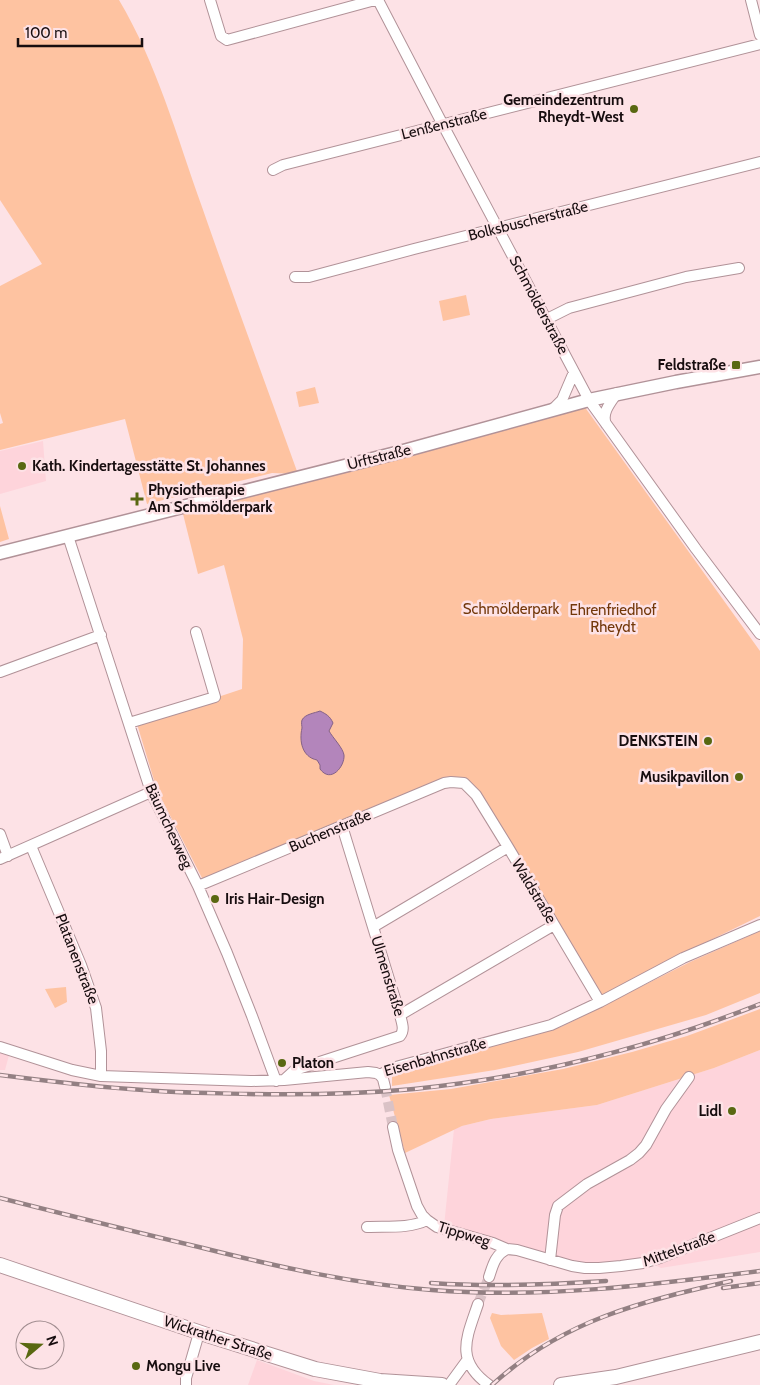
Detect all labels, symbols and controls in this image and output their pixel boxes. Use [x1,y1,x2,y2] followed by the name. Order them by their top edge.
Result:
[18,15,141,47] scale bar
[25,24,67,42] text: 100 m
[503,91,624,126] place label: Gemeindezentrum Rheydt-West
[628,103,640,115] marker: Gemeindezentrum Rheydt-West
[399,105,489,143] street label: Lenßenstraße
[466,197,590,245] street label: Bolksbuscherstraße
[506,253,573,357] street label: Schmölderstraße
[658,356,726,374] place label: Feldstraße
[730,359,742,371] marker: Feldstraße
[345,440,413,474] street label: Urftstraße
[32,457,266,475] place label: Kath. Kindertagesstätte St. Johannes
[16,460,28,472] marker: Kath. Kindertagesstätte St. Johannes
[148,481,273,516] place label: Physiotherapie Am Schmölderpark
[130,492,144,506] marker: Physiotherapie Am Schmölderpark
[463,600,559,618] park label: Schmölderpark
[569,601,657,636] park label: Ehrenfriedhof Rheydt
[618,732,698,750] place label: DENKSTEIN
[702,735,714,747] marker: DENKSTEIN
[640,768,729,786] place label: Musikpavillon
[733,771,745,783] marker: Musikpavillon
[141,781,197,872] street label: Bäumchesweg
[286,806,374,856] street label: Buchenstraße
[508,856,560,927] street label: Waldstraße
[225,890,325,908] place label: Iris Hair-Design
[209,893,221,905] marker: Iris Hair-Design
[52,911,103,1007] street label: Platanenstraße
[367,934,409,1019] street label: Ulmenstraße
[382,1034,488,1080] street label: Eisenbahnstraße
[292,1054,334,1072] place label: Platon
[276,1057,288,1069] marker: Platon
[698,1102,722,1120] place label: Lidl
[726,1105,738,1117] marker: Lidl
[436,1218,493,1251] street label: Tippweg
[640,1227,718,1270] street label: Mittelstraße
[161,1312,275,1364] street label: Wickrather Straße
[15,1320,65,1370] north arrow
[42,1333,62,1348] text: N
[146,1357,221,1375] place label: Mongu Live
[130,1360,142,1372] marker: Mongu Live

